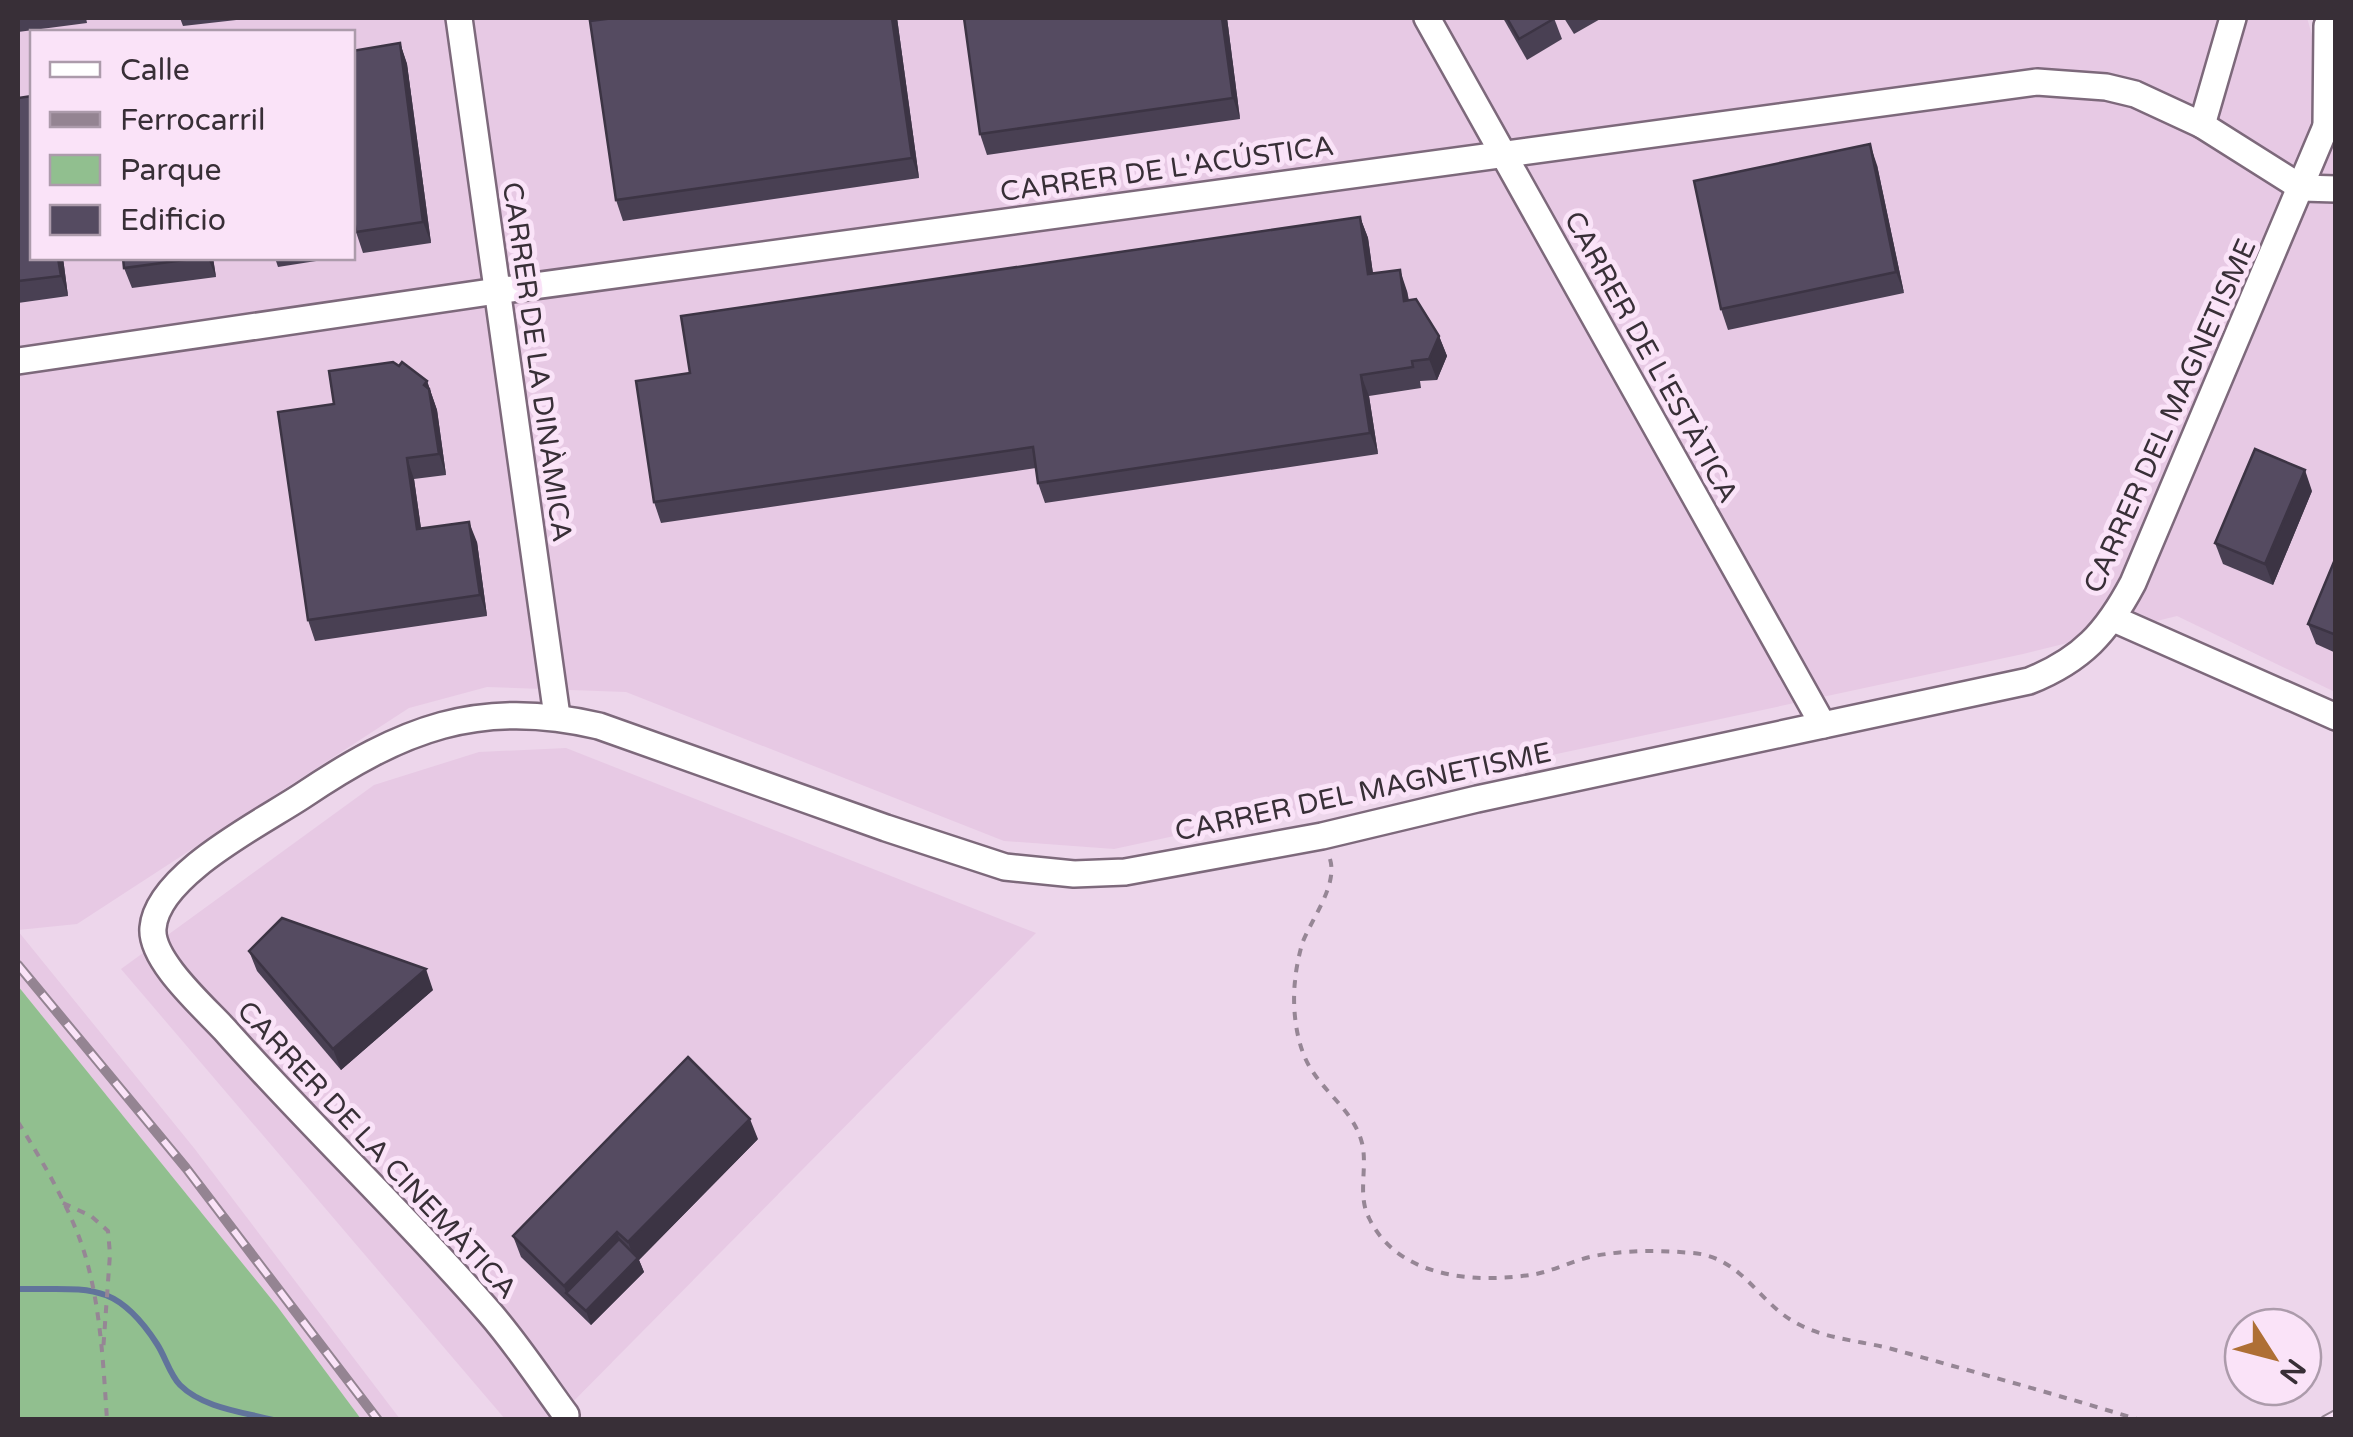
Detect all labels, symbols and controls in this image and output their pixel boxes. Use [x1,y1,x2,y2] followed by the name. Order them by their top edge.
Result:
[30,30,355,260] legend
[120,52,190,89] text: Calle
[120,102,266,139] text: Ferrocarril
[998,129,1336,209] street label: CARRER DE L'ACÚSTICA
[120,152,221,189] text: Parque
[495,180,579,544] street label: CARRER DE LA DINÀMICA
[120,202,226,239] text: Edificio
[1557,205,1745,509] street label: CARRER DE L'ESTÀTICA
[2076,234,2264,598] street label: CARRER DEL MAGNETISME
[1172,735,1554,849] street label: CARRER DEL MAGNETISME
[230,994,524,1306] street label: CARRER DE LA CINEMÀTICA
[2223,1307,2323,1407] north arrow
[2272,1352,2313,1390] text: N

